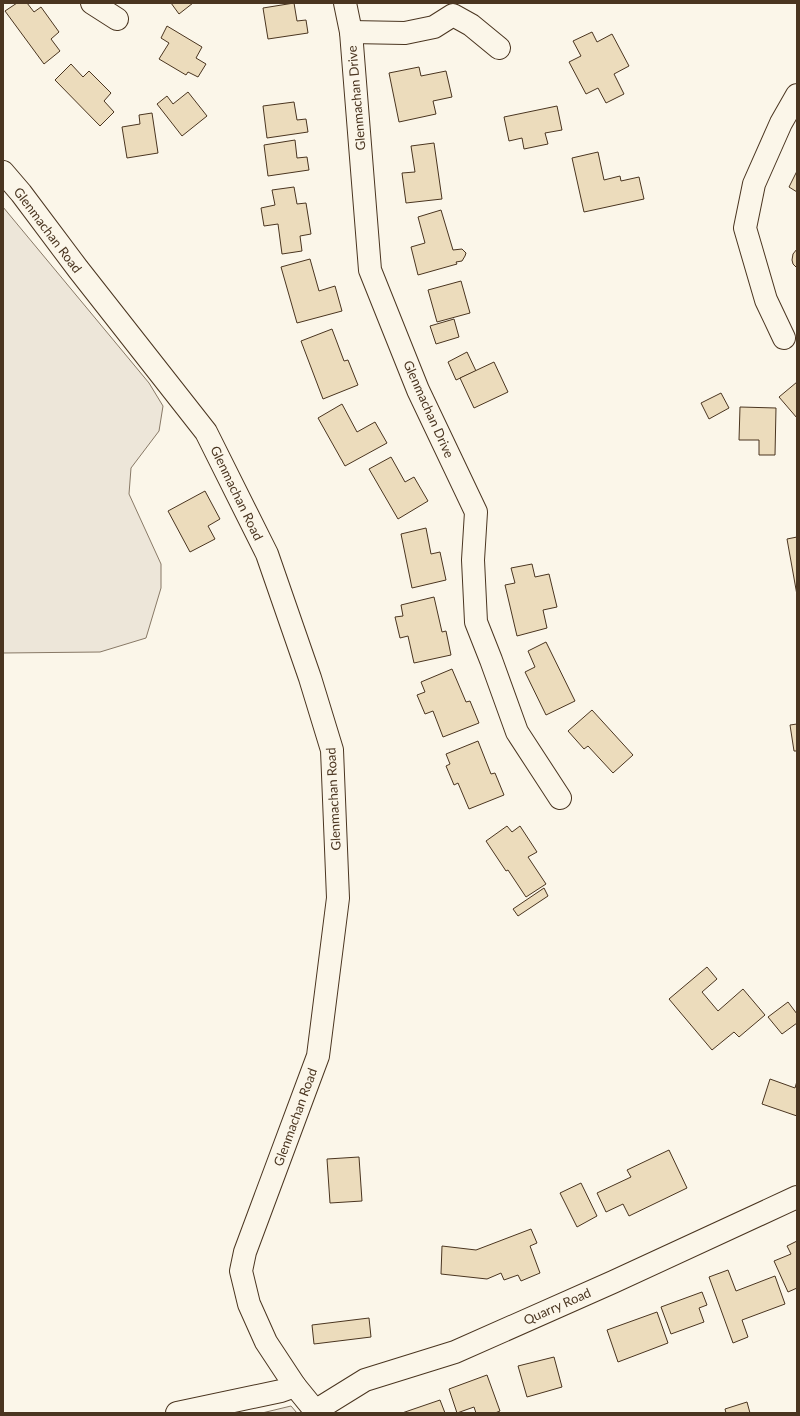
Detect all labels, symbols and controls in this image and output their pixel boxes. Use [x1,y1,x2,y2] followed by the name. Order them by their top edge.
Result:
[343,45,369,151] street label: Glenmachan Drive
[11,184,85,276] street label: Glenmachan Road
[400,358,458,460] street label: Glenmachan Drive
[207,443,267,543] street label: Glenmachan Road
[322,747,344,851] street label: Glenmachan Road
[270,1066,320,1168] street label: Glenmachan Road
[521,1284,593,1328] street label: Quarry Road

